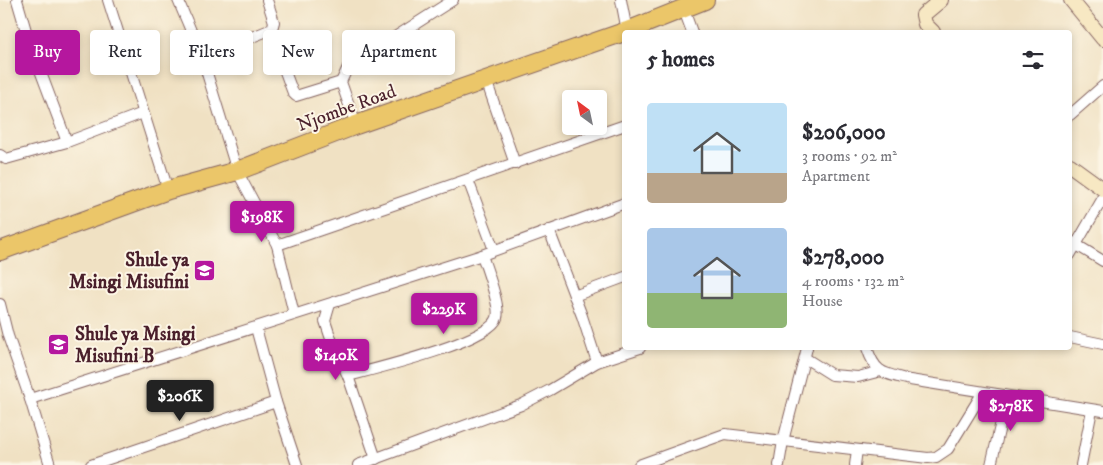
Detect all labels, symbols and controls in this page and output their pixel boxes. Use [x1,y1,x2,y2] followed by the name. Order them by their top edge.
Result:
[15,30,80,75] chip: Buy
[90,30,160,75] chip: Rent
[170,30,253,75] chip: Filters
[263,30,332,75] chip: New
[342,30,455,75] chip: Apartment
[1019,46,1047,74] icon: filters
[647,47,715,73] text: 5 homes
[294,80,400,137] street label: Njombe Road
[562,90,608,135] north arrow
[562,90,607,135] map controls
[802,120,886,146] text: $206,000
[687,123,747,183] icon: home
[802,146,897,166] text: 3 rooms · 92 m²
[802,166,870,186] text: Apartment
[227,200,297,243] pin: $198K
[241,207,283,227] text: $198K
[802,245,884,271] text: $278,000
[687,248,747,308] icon: home
[69,249,190,294] place label: Shule ya Msingi Misufini
[193,258,217,282] school or university icon: Shule ya Msingi Misufini
[802,271,904,291] text: 4 rooms · 132 m²
[802,291,843,311] text: House
[409,292,479,335] pin: $229K
[422,299,466,319] text: $229K
[75,323,196,368] place label: Shule ya Msingi Misufini B
[47,332,71,356] school or university icon: Shule ya Msingi Misufini B
[301,338,371,381] pin: $140K
[314,345,358,365] text: $140K
[145,380,215,422] pin: $206K
[158,386,202,406] text: $206K
[976,390,1046,432] pin: $278K
[989,396,1033,416] text: $278K

